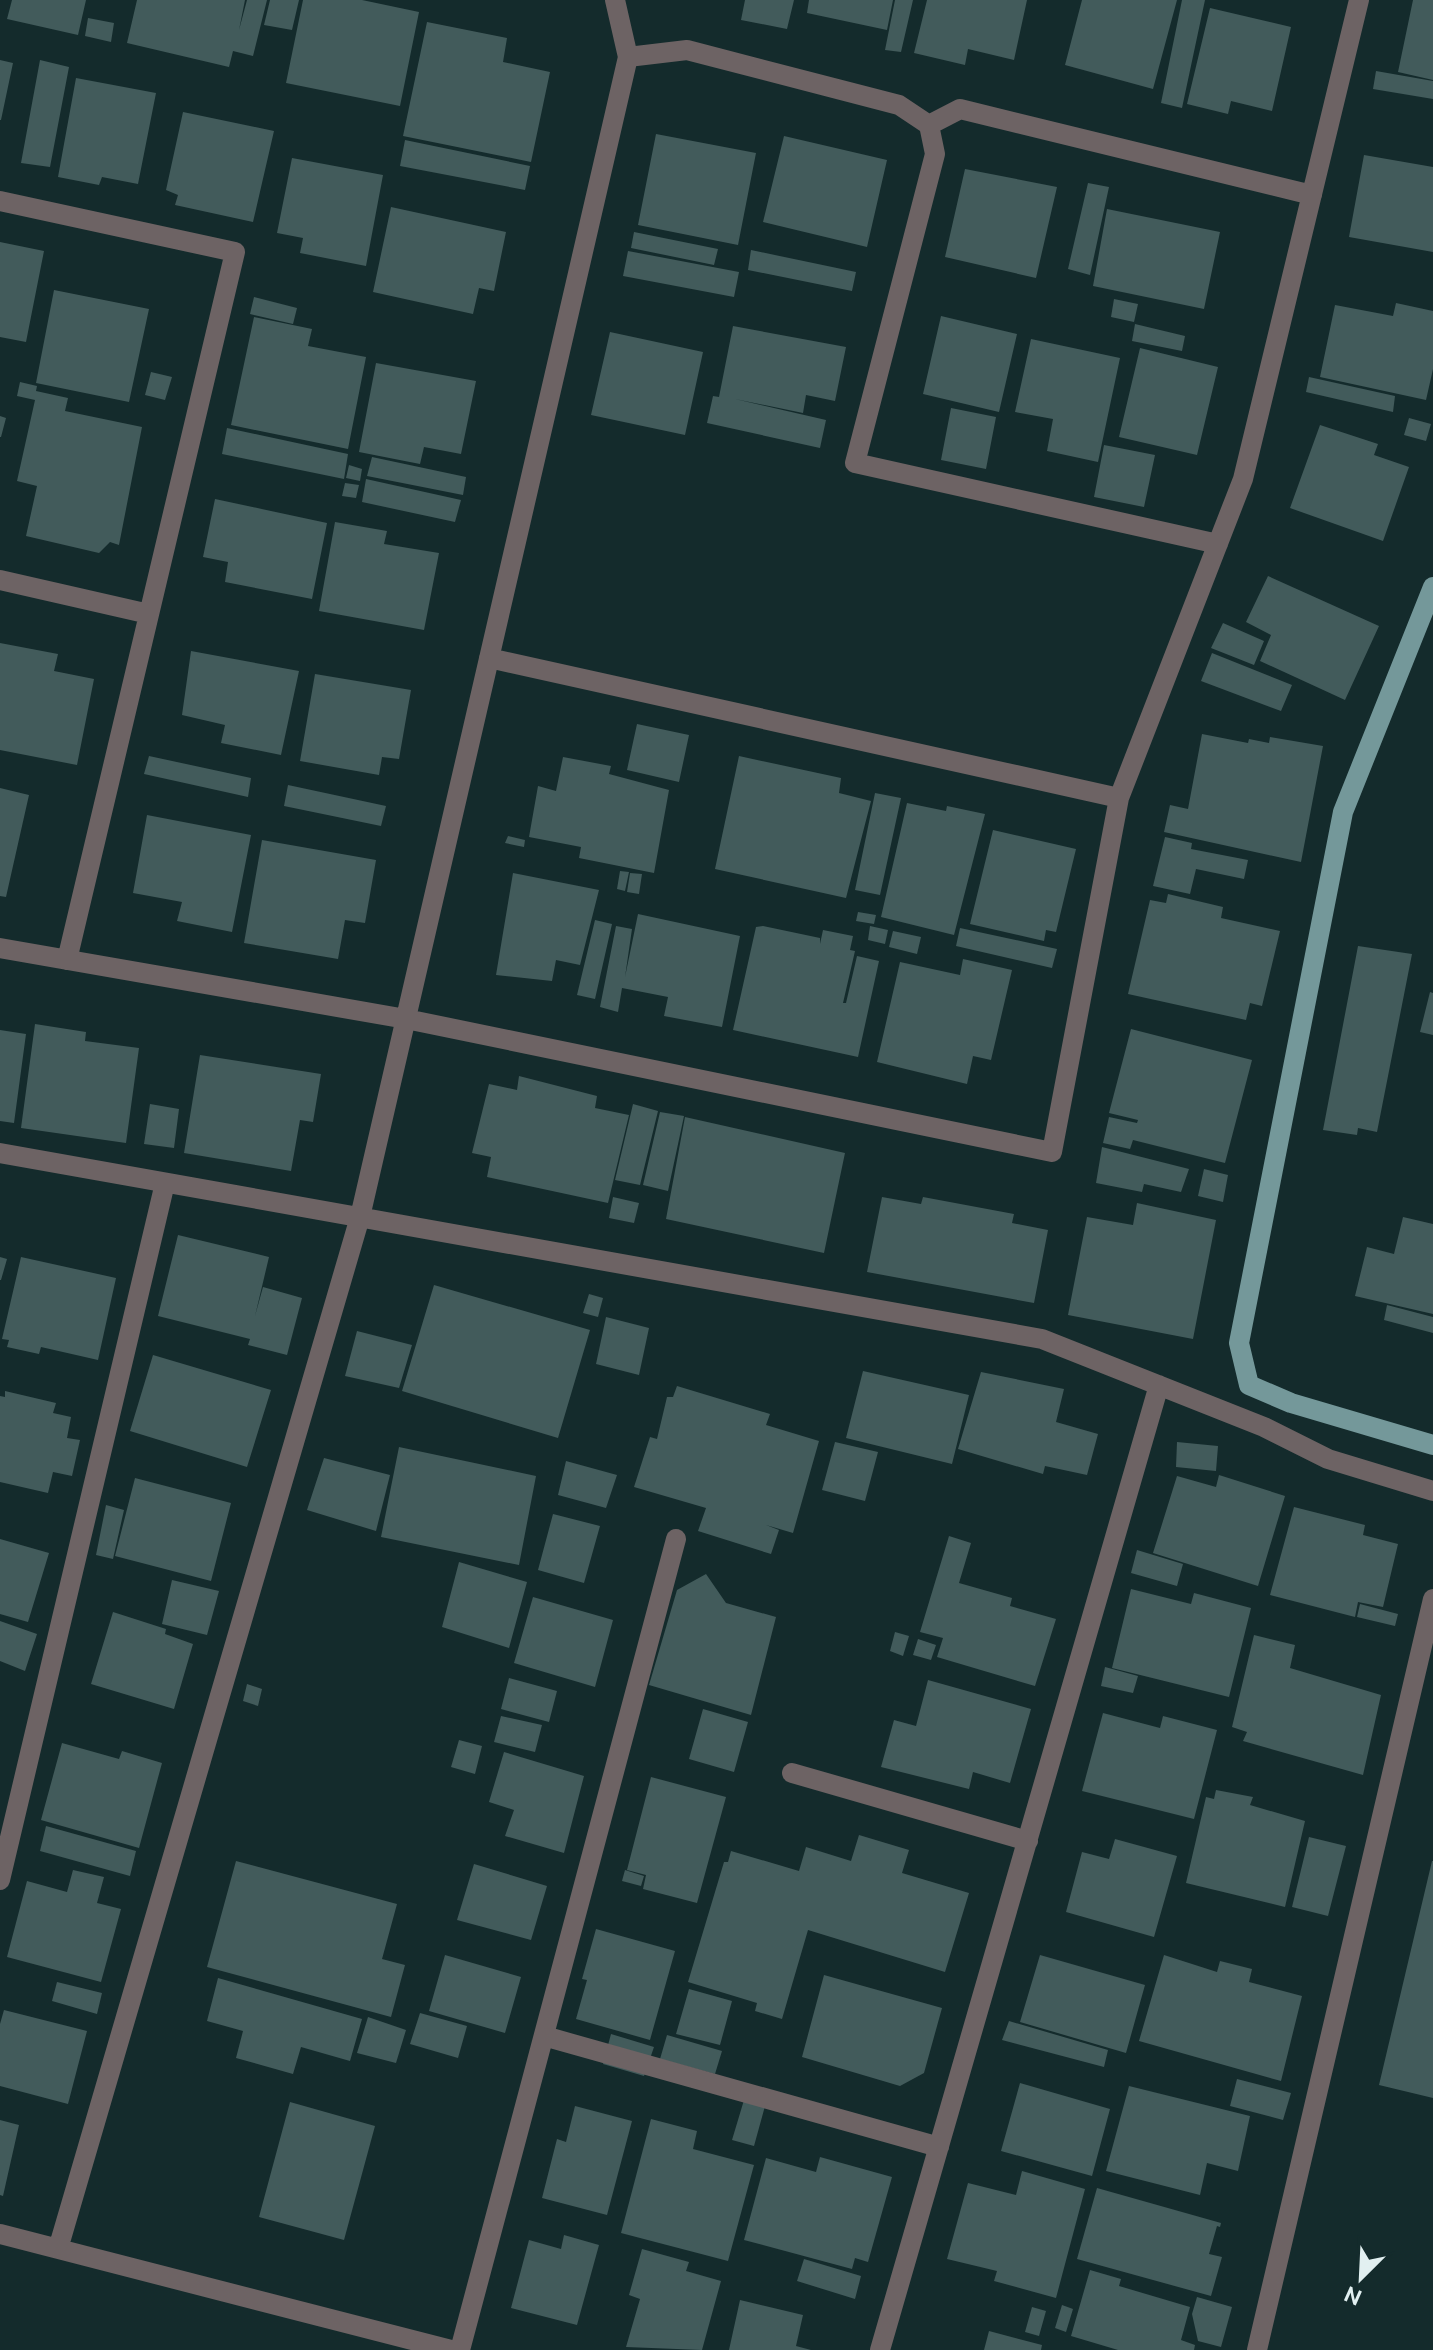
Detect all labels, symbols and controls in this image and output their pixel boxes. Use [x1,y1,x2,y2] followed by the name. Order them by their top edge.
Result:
[1321,2238,1401,2318] north arrow
[1340,2282,1365,2311] text: N

